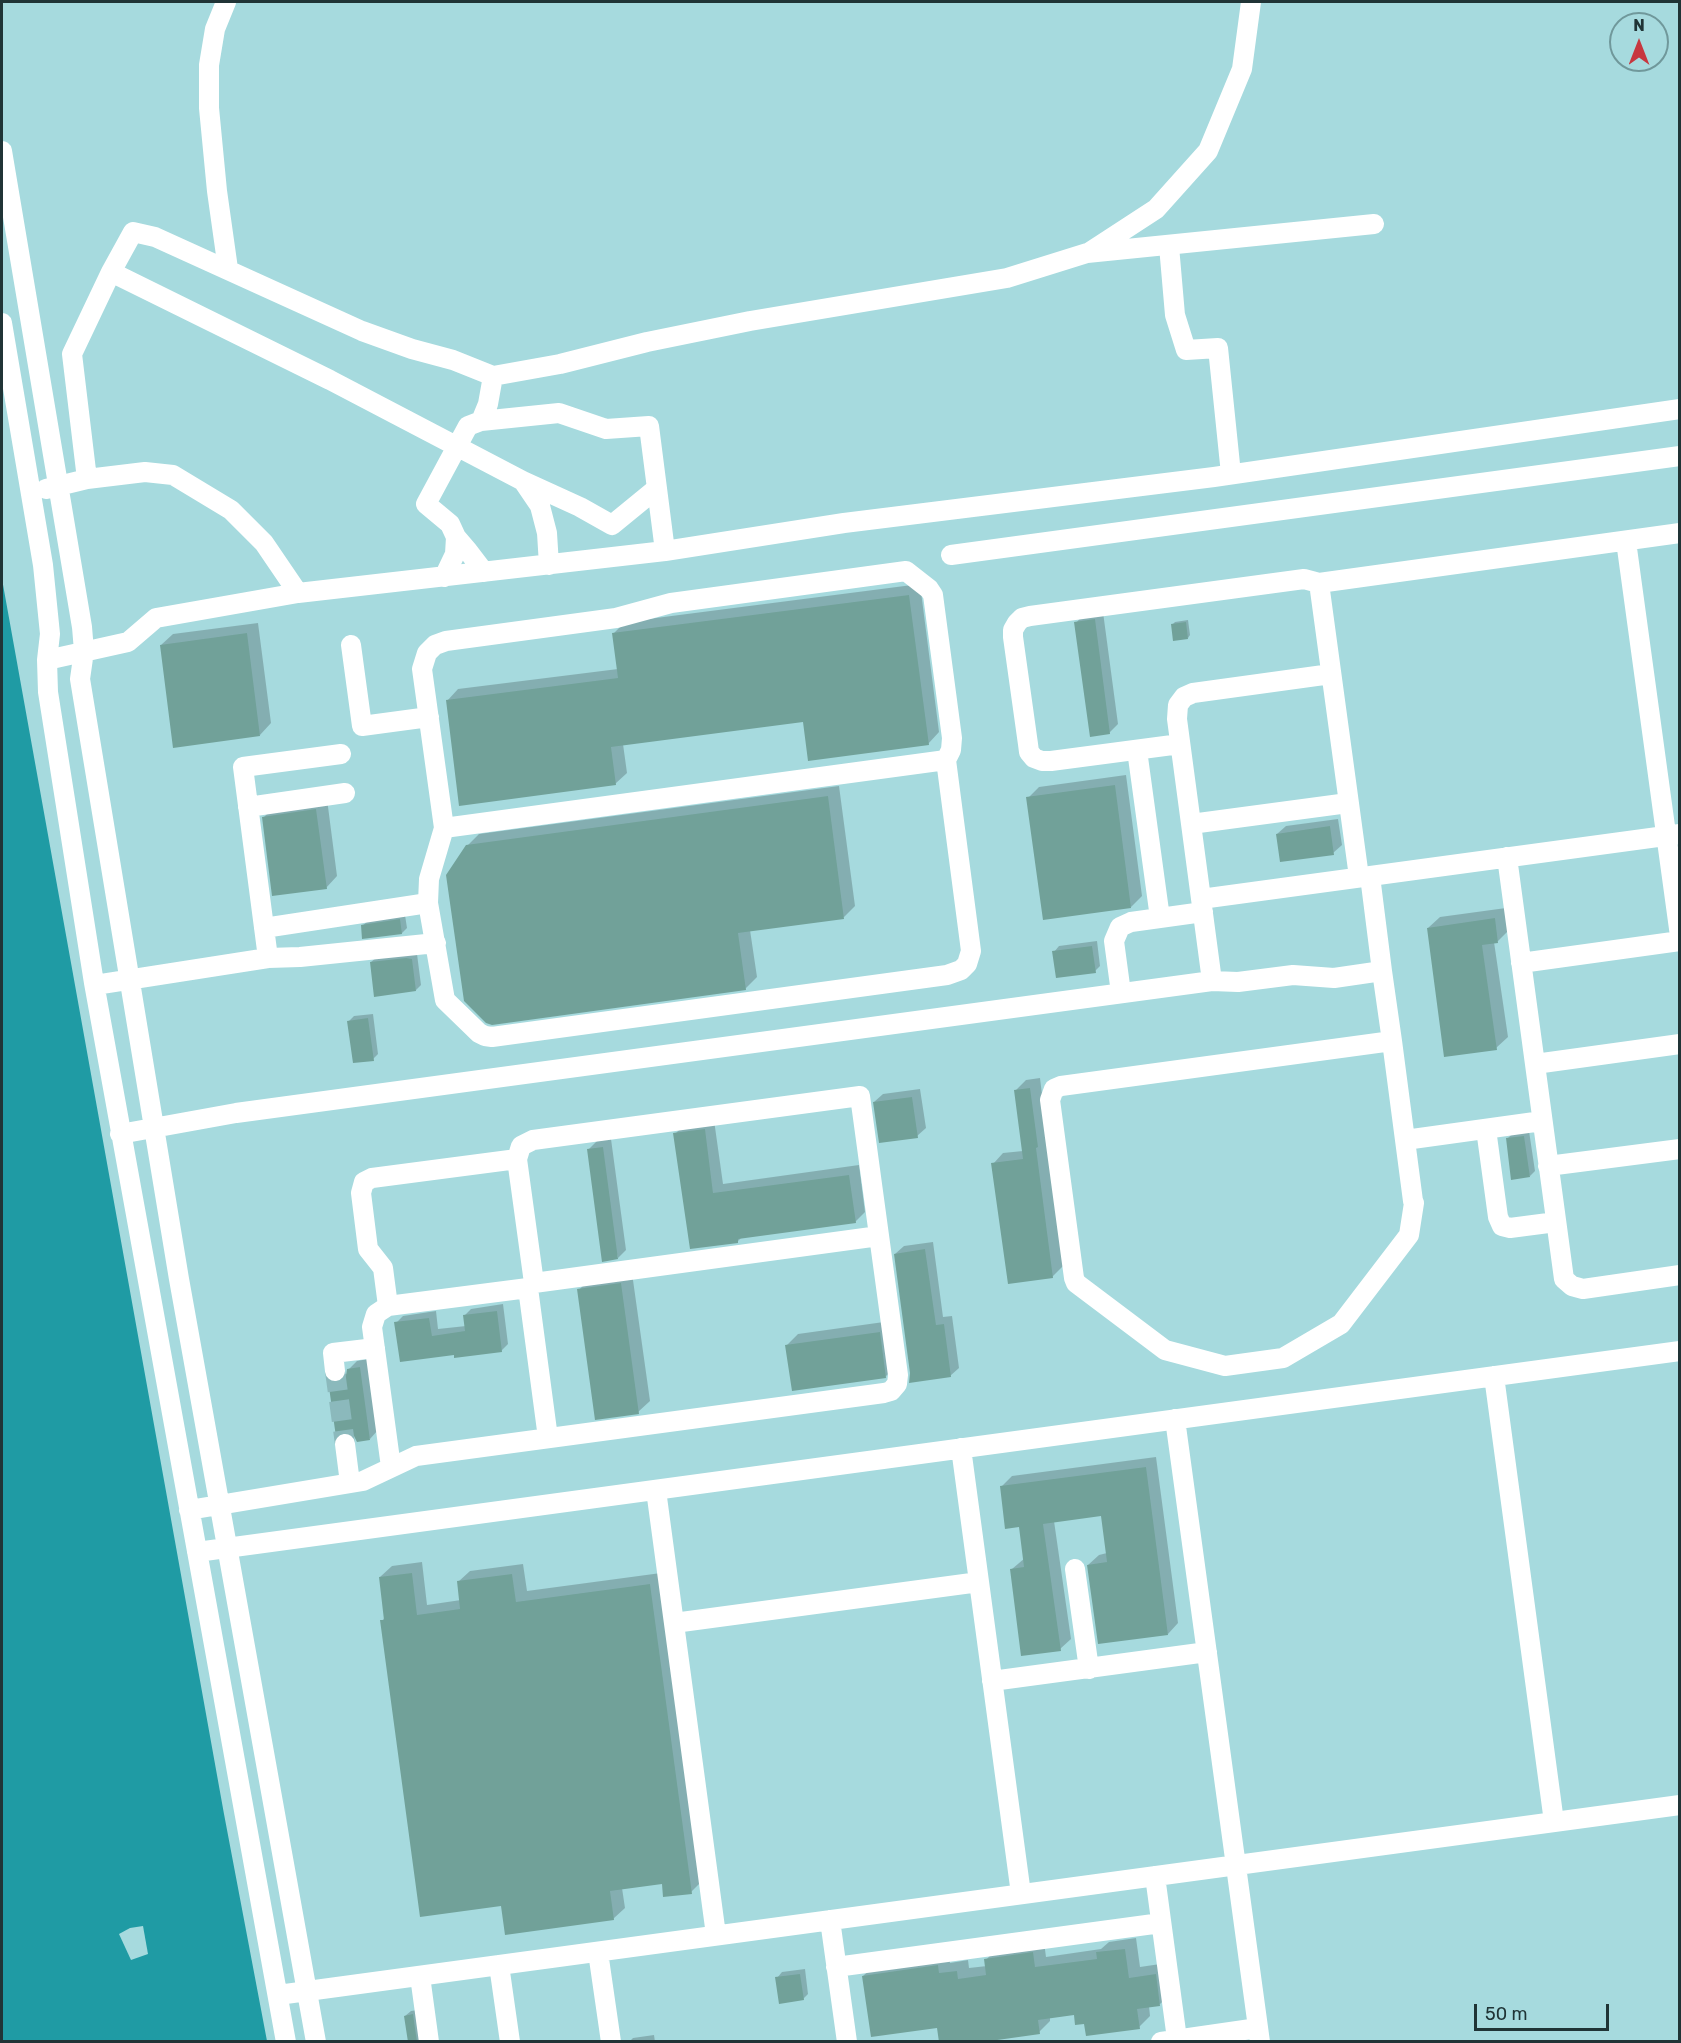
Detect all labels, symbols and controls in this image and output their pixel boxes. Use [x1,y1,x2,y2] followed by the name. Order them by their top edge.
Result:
[1609,12,1669,72] north arrow
[1633,16,1645,35] text: N
[1477,1992,1612,2030] scale bar
[1485,2003,1528,2025] text: 50 m

